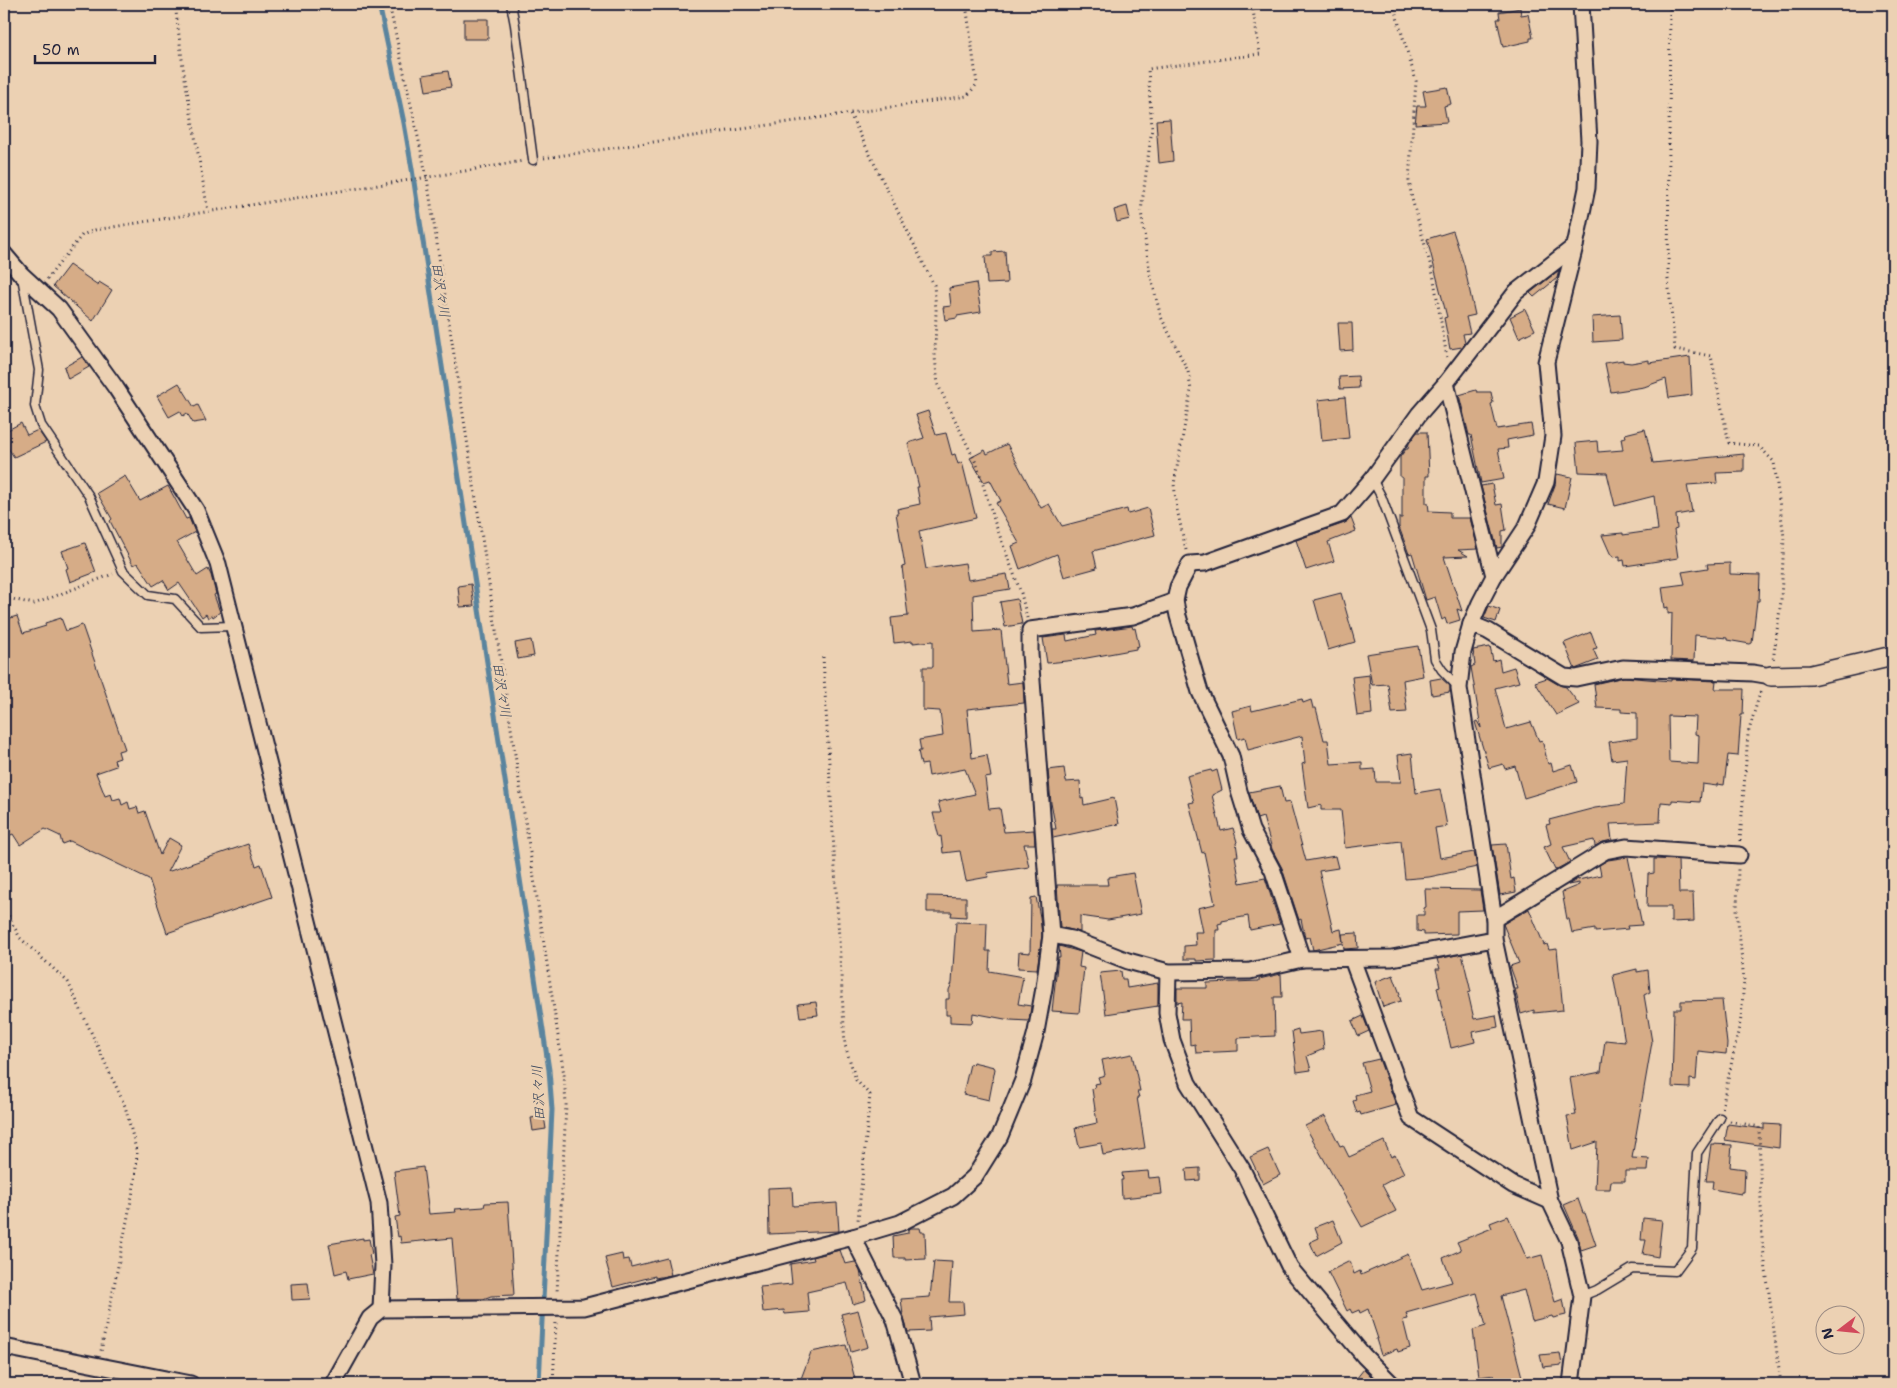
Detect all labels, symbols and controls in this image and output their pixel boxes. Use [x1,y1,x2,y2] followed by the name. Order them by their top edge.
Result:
[35,32,155,64] scale bar
[42,40,80,60] text: 50 m
[428,261,454,319] water label: 田沢々川
[489,661,515,719] water label: 田沢々川
[528,1065,548,1121] water label: 田沢々川
[1814,1306,1864,1356] north arrow
[1817,1326,1838,1341] text: N

